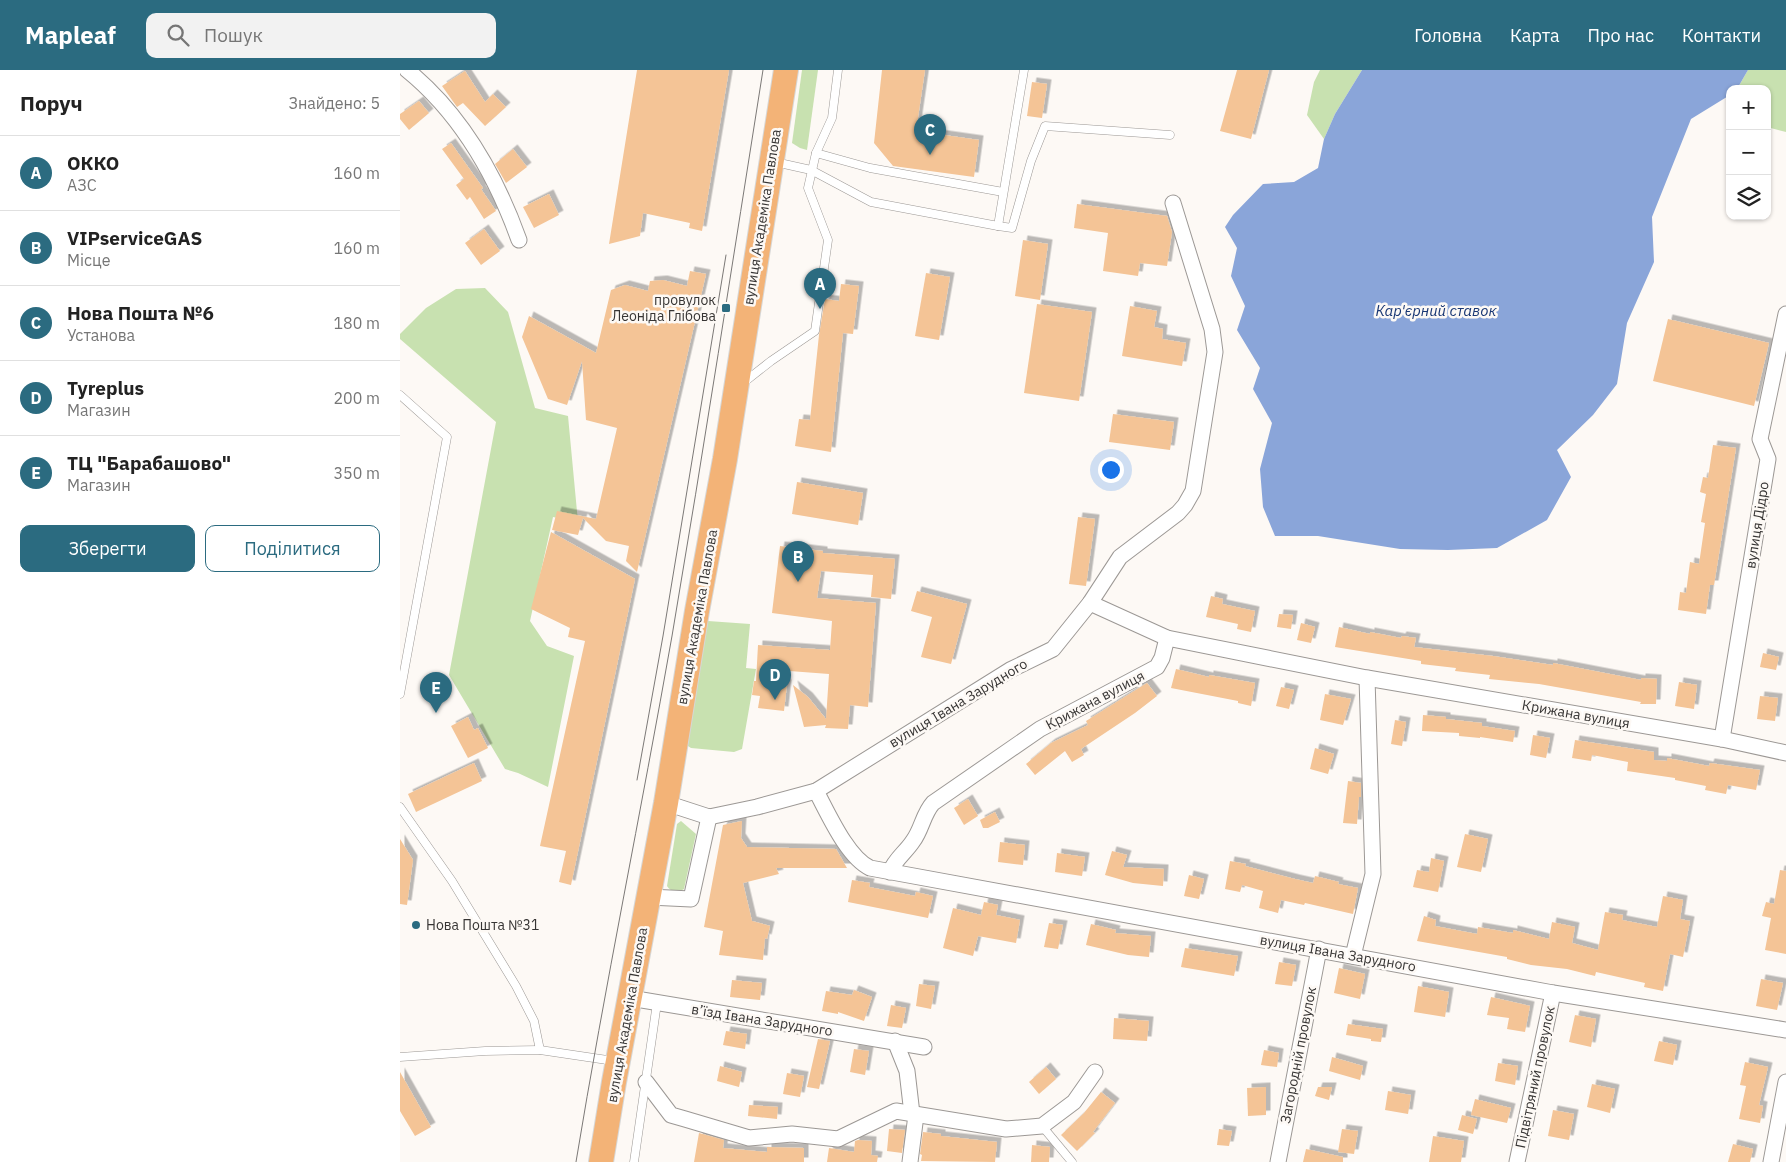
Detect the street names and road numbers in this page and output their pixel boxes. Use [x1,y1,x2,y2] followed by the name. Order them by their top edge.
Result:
[739,127,785,306] street label: вулиця Академіка Павлова
[1741,480,1773,570] street label: вулиця Дідро
[673,527,721,706] street label: вулиця Академіка Павлова
[886,654,1031,751] street label: вулиця Івана Зарудного
[1043,666,1147,734] street label: Крижана вулиця
[1521,696,1631,732] street label: Крижана вулиця
[603,925,651,1104] street label: вулиця Академіка Павлова
[1258,930,1418,976] street label: вулиця Івана Зарудного
[1276,985,1320,1125] street label: Загородній провулок
[690,1000,834,1040] street label: в’їзд Івана Зарудного
[1511,1004,1559,1150] street label: Підвітряний провулок

